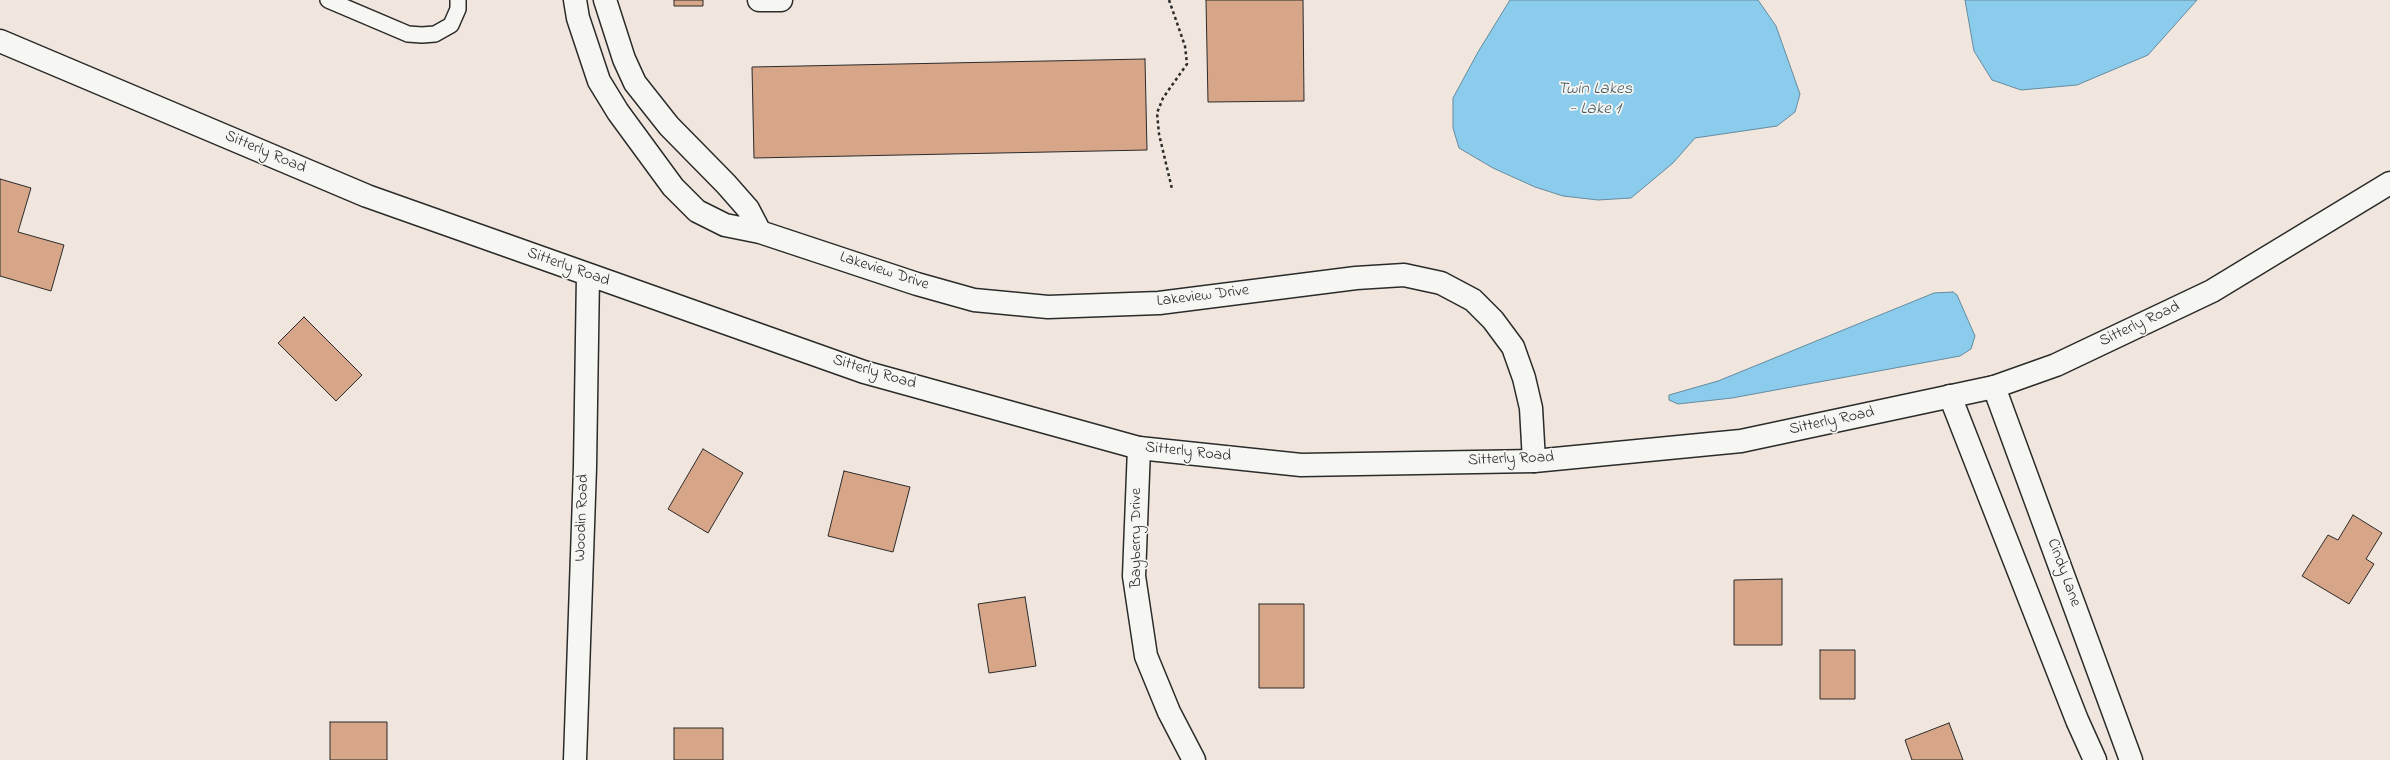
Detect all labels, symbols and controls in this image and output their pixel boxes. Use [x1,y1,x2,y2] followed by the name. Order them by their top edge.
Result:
[1558,80,1632,120] water label: Twin Lakes - Lake 1
[221,127,309,179] street label: Sitterly Road
[524,244,612,292] street label: Sitterly Road
[837,249,931,295] street label: Lakeview Drive
[1156,282,1250,312] street label: Lakeview Drive
[2097,298,2183,352] street label: Sitterly Road
[830,351,918,395] street label: Sitterly Road
[1788,404,1876,440] street label: Sitterly Road
[1144,439,1232,467] street label: Sitterly Road
[1467,449,1555,471] street label: Sitterly Road
[572,474,594,562] street label: Woodin Road
[1127,488,1147,588] street label: Bayberry Drive
[2042,536,2084,610] street label: Cindy Lane

